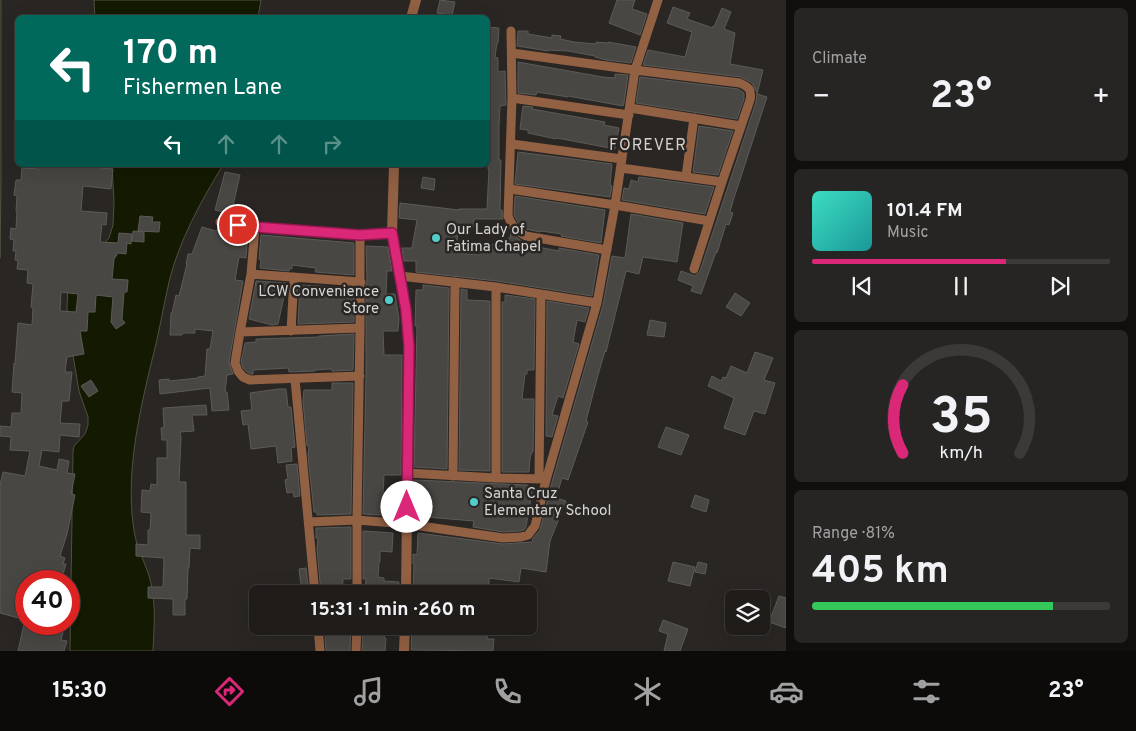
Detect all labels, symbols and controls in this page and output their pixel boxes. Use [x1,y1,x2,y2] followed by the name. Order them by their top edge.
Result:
[123,32,218,76] text: 170 m
[40,35,105,100] icon: left
[812,49,867,69] text: Climate
[930,73,992,122] text: 23°
[123,75,282,102] text: Fishermen Lane
[812,80,830,116] text: −
[1092,80,1110,116] text: +
[159,130,187,158] icon: left
[212,130,240,158] icon: ahead
[265,130,293,158] icon: ahead
[318,130,346,158] icon: right
[609,136,687,156] district label: FOREVER
[887,199,963,223] text: 101.4 FM
[217,204,259,246] pin
[224,211,252,239] icon: arrive
[446,221,541,257] place label: Our Lady of Fatima Chapel
[887,223,928,243] text: Music
[430,232,442,244] marker: Our Lady of Fatima Chapel
[848,272,876,300] icon: previous
[947,272,975,300] icon: pause
[1046,272,1074,300] icon: next
[258,283,379,319] place label: LCW Convenience Store
[383,294,395,306] marker: LCW Convenience Store
[930,386,992,452] text: 35
[939,442,983,465] text: km/h
[380,480,432,532] position arrow
[484,485,611,521] place label: Santa Cruz Elementary School
[468,496,480,508] marker: Santa Cruz Elementary School
[812,524,895,544] text: Range · 81%
[812,548,949,597] text: 405 km
[15,570,80,635] speed limit sign: 40
[725,590,770,635] map controls
[725,590,770,635] button: layers
[311,598,475,622] text: 15:31 · 1 min · 260 m
[212,674,247,709] icon: directions
[351,674,386,709] icon: music
[490,674,525,709] icon: phone
[630,674,665,709] icon: climate
[769,674,804,709] icon: car
[909,674,944,709] icon: filters
[52,678,107,705] text: 15:30
[1048,678,1084,705] text: 23°

